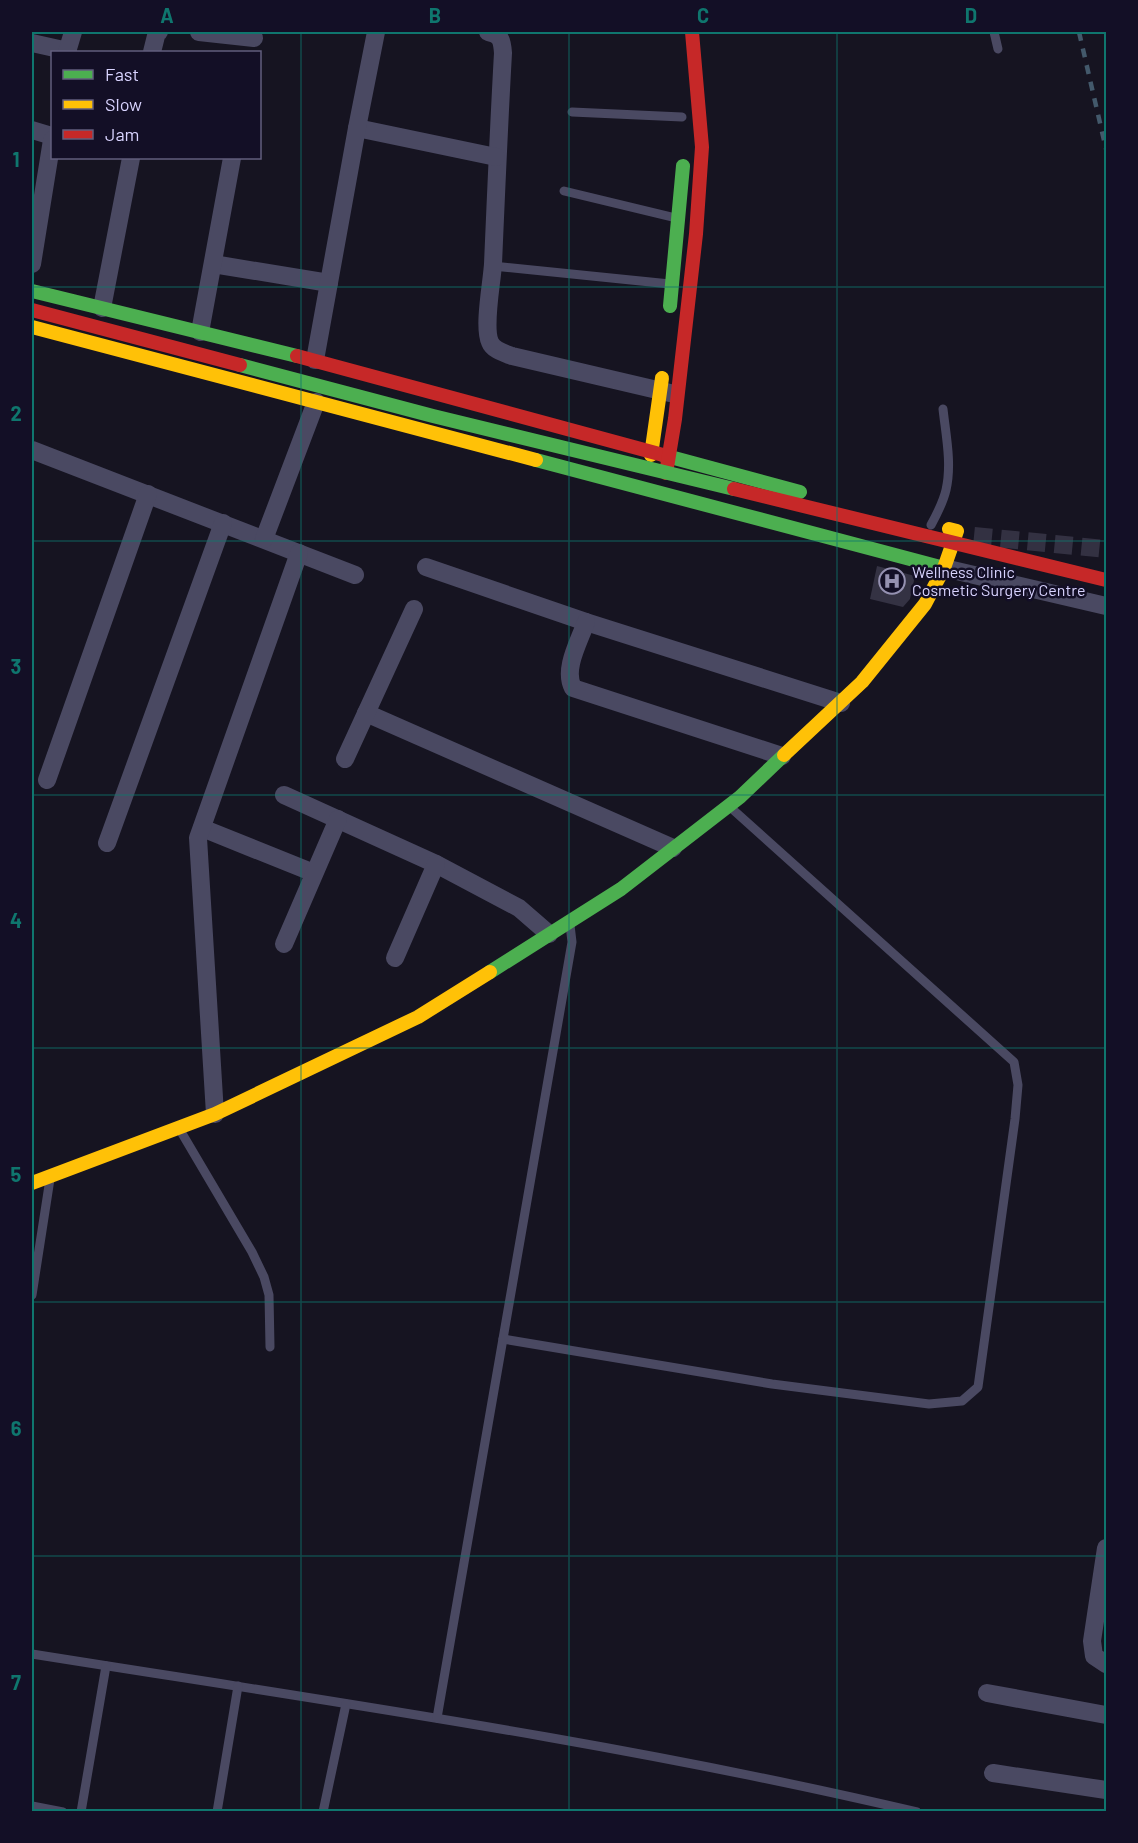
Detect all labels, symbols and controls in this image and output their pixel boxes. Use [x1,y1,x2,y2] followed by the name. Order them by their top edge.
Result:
[160,3,174,27] text: A
[429,3,441,27] text: B
[697,3,709,27] text: C
[965,3,977,27] text: D
[51,51,261,159] legend
[105,63,139,85] text: Fast
[105,93,142,115] text: Slow
[105,123,139,145] text: Jam
[12,147,20,171] text: 1
[10,401,22,425] text: 2
[912,562,1086,599] place label: Wellness Clinic Cosmetic Surgery Centre
[877,566,907,596] hospital icon: Wellness Clinic Cosmetic Surgery Centre
[11,654,21,678] text: 3
[10,908,22,932] text: 4
[11,1162,22,1186] text: 5
[11,1416,22,1440] text: 6
[11,1670,21,1694] text: 7

